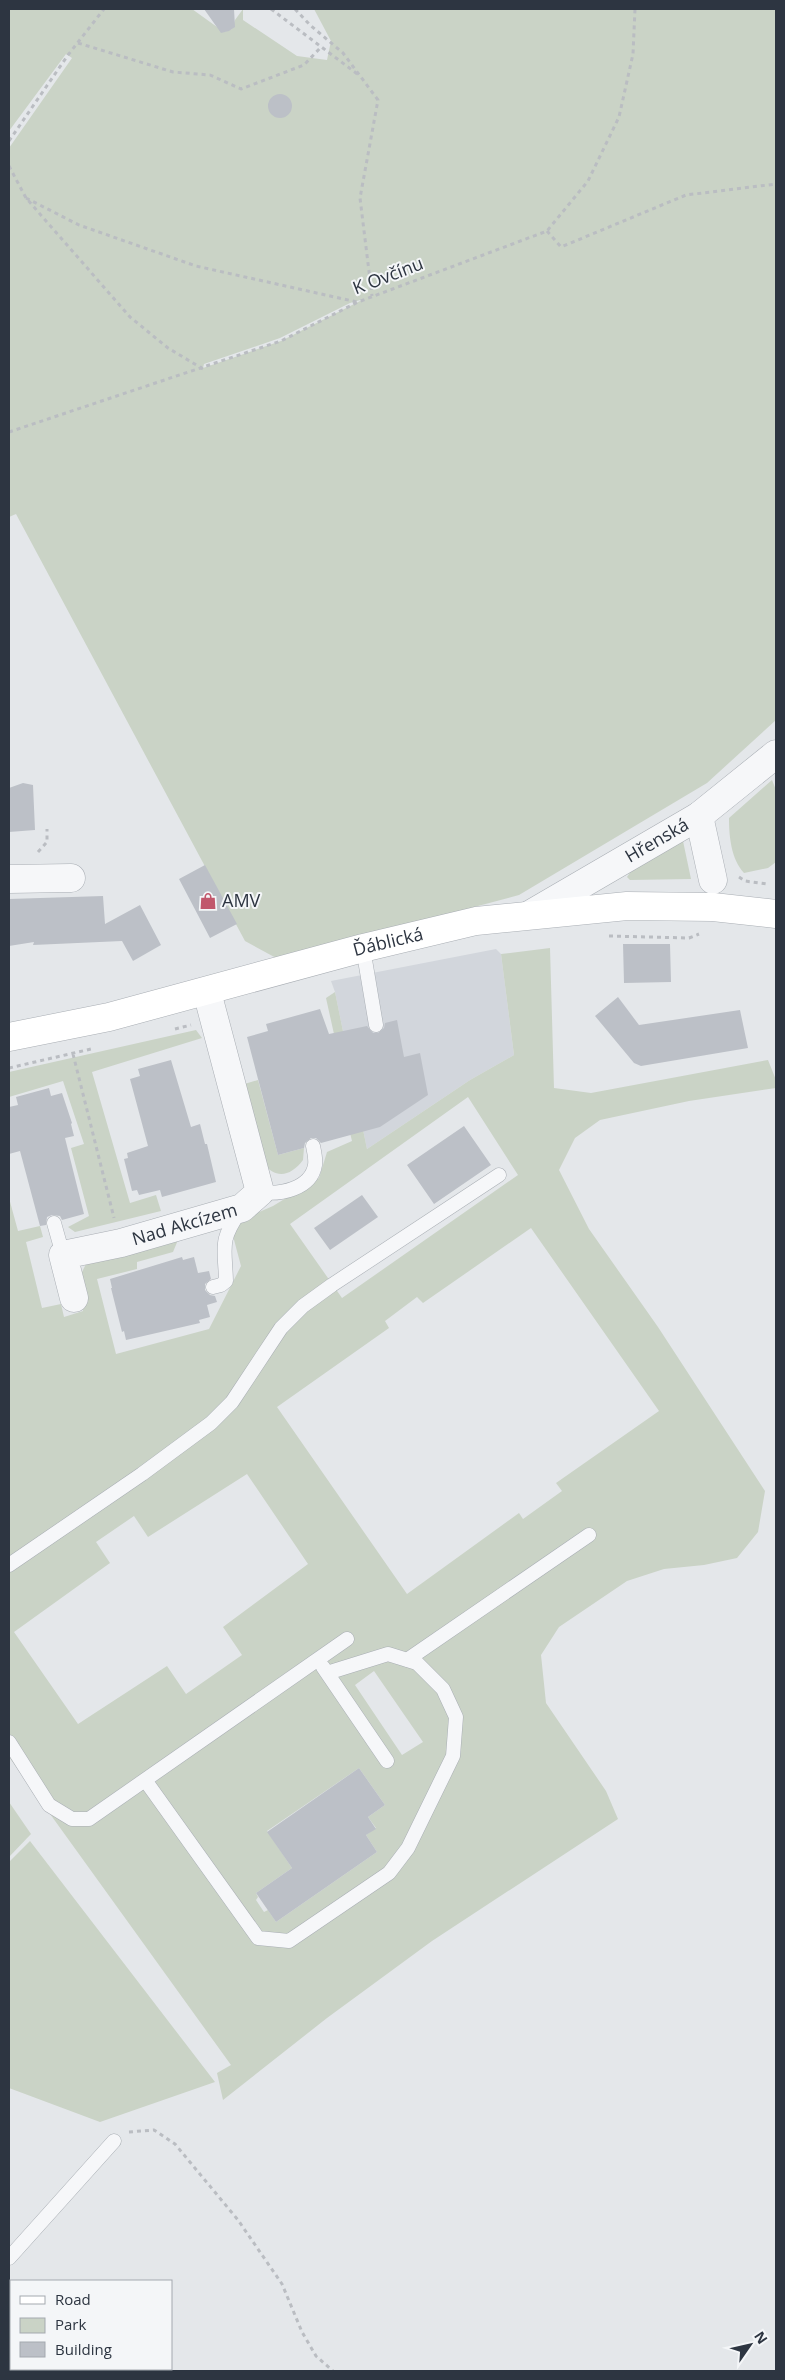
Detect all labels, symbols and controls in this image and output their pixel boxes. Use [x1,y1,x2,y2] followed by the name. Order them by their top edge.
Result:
[349,251,426,300] street label: K Ovčínu
[620,812,693,868] street label: Hřenská
[222,888,261,912] place label: AMV
[198,891,218,911] shop icon: AMV
[350,921,425,961] street label: Ďáblická
[129,1197,240,1250] street label: Nad Akcízem
[10,2280,172,2370] legend
[55,2289,91,2309] text: Road
[55,2314,86,2334] text: Park
[725,2320,775,2370] north arrow
[750,2327,772,2347] text: N
[55,2339,112,2359] text: Building

